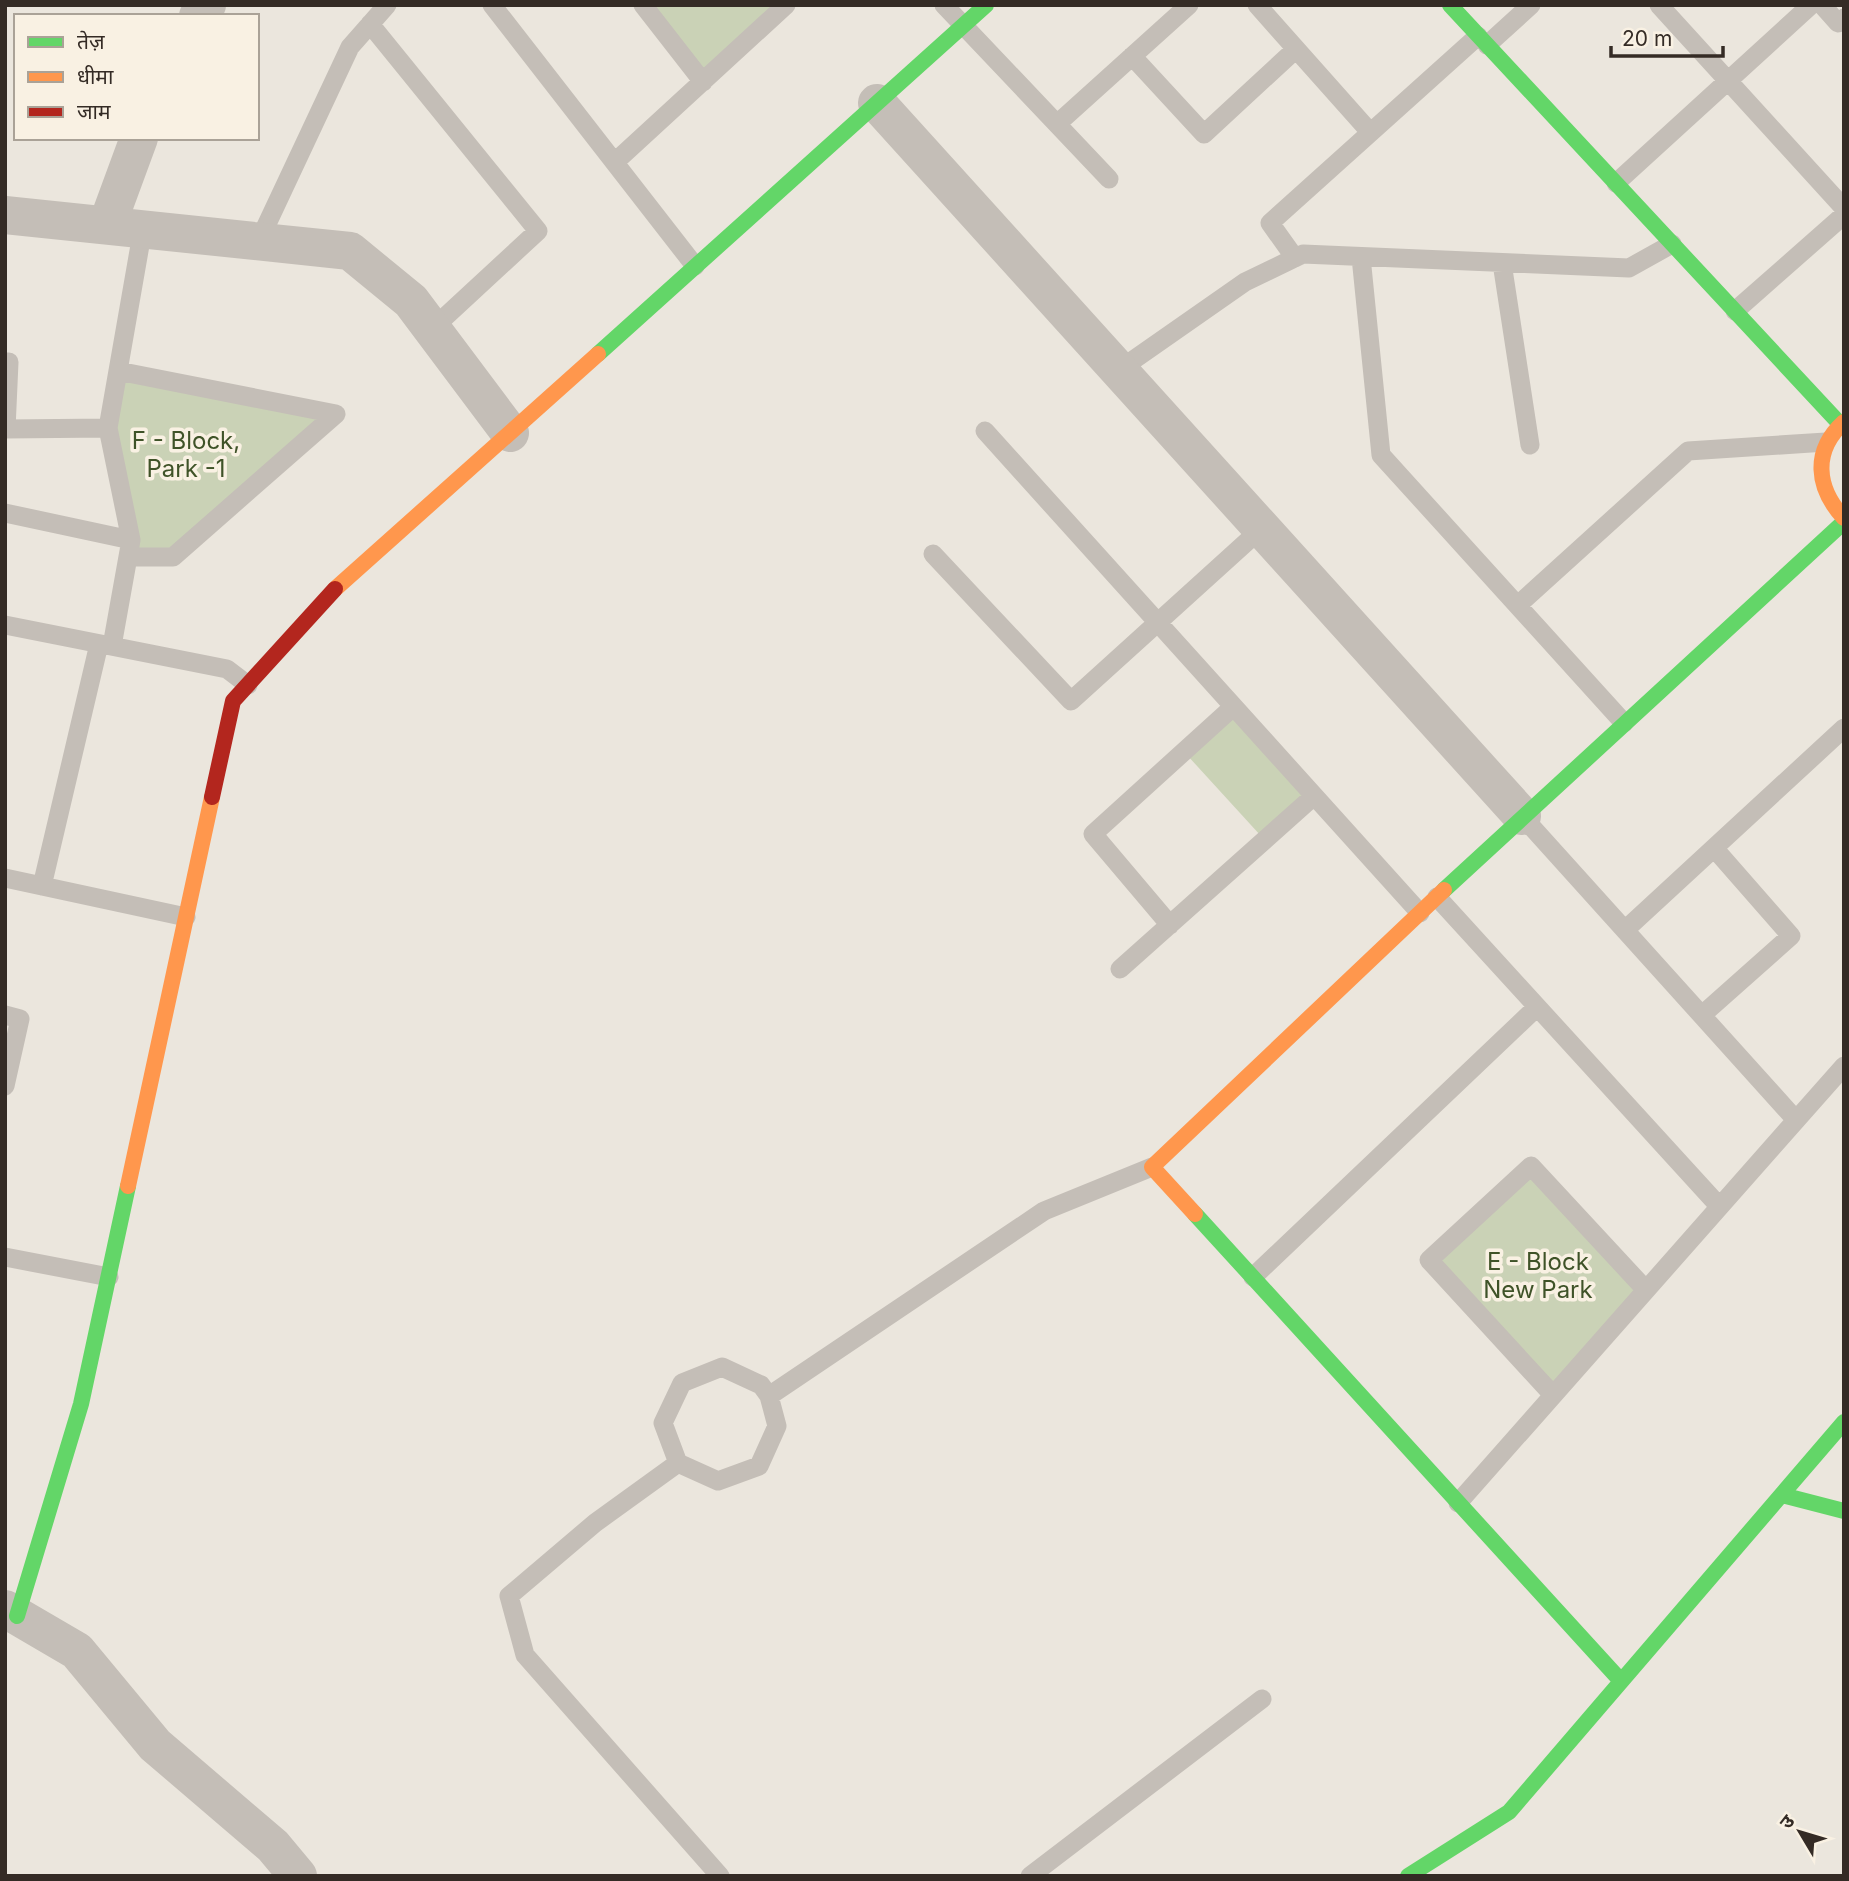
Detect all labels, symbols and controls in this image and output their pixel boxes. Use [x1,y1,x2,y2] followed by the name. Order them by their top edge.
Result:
[14,14,259,140] legend
[1611,14,1723,58] scale bar
[1622,26,1672,51] text: 20 m
[77,29,105,54] text: तेज़
[77,64,114,89] text: धीमा
[77,99,111,124] text: जाम
[132,426,240,483] park label: F - Block, Park -1
[1483,1247,1593,1304] park label: E - Block New Park
[1765,1797,1835,1867] north arrow
[1775,1810,1800,1833] text: उ

